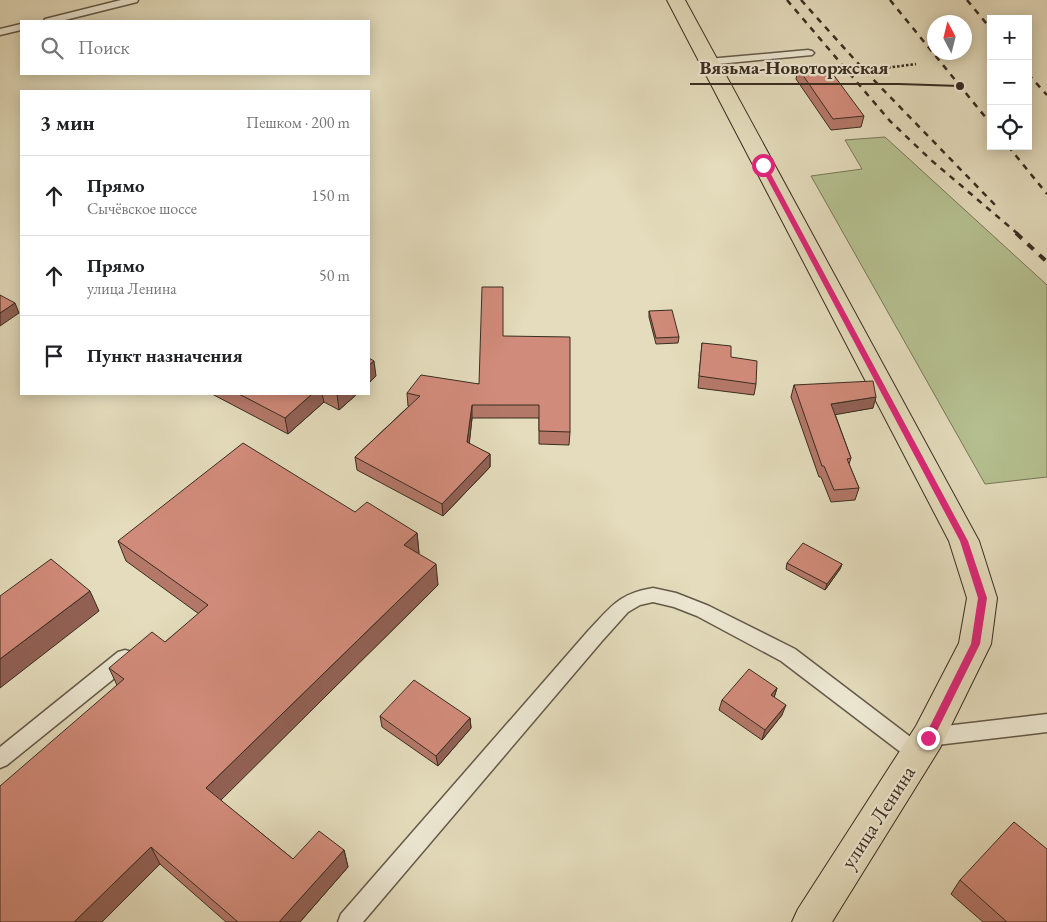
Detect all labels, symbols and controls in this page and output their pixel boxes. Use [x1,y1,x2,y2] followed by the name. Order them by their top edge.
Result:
[927,15,972,60] north arrow
[987,15,1032,150] map controls
[987,15,1032,60] button: +
[20,20,370,75] search box
[38,34,66,62] icon: search
[78,35,130,60] text: Поиск
[690,50,899,84] callout: Вязьма-Новоторжская
[700,55,888,80] text: Вязьма-Новоторжская
[987,60,1032,105] button: −
[987,105,1032,150] button: locate
[40,109,95,136] text: 3 мин
[246,112,350,133] text: Пешком · 200 m
[752,154,775,177] route start
[87,173,145,198] text: Прямо
[40,182,68,210] icon: ahead
[311,185,350,206] text: 150 m
[87,198,197,219] text: Сычёвское шоссе
[87,253,145,278] text: Прямо
[40,262,68,290] icon: ahead
[319,265,350,286] text: 50 m
[87,278,177,299] text: улица Ленина
[40,342,68,370] icon: arrive
[87,343,243,368] text: Пункт назначения
[917,727,940,750] route end
[834,760,921,873] street label: улица Ленина

